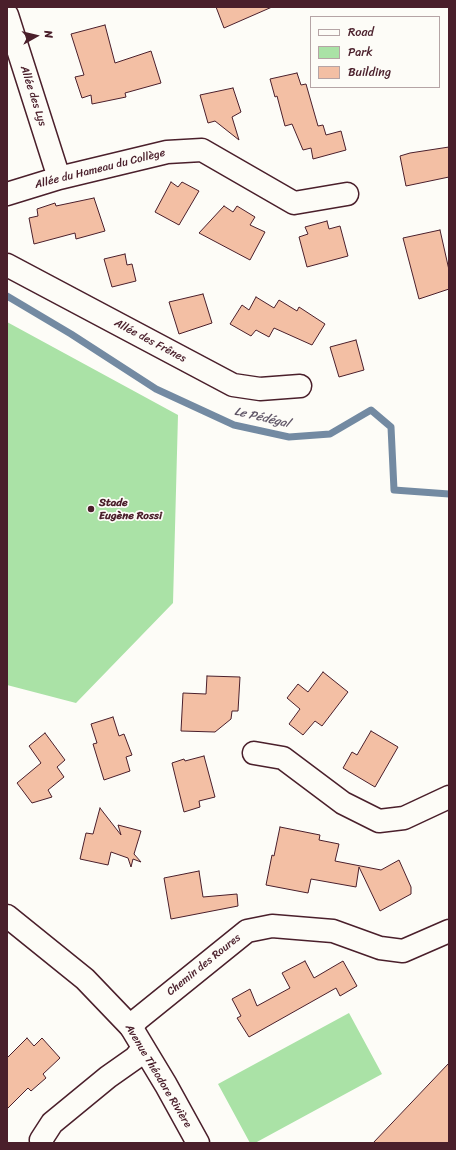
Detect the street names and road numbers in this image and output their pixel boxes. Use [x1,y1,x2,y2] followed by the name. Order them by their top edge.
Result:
[17,64,49,128] street label: Allée des Lys
[33,146,167,192] street label: Allée du Hameau du Collège
[112,317,188,365] street label: Allée des Frênes
[164,931,244,999] street label: Chemin des Roures
[122,1022,194,1130] street label: Avenue Théodore Rivière

